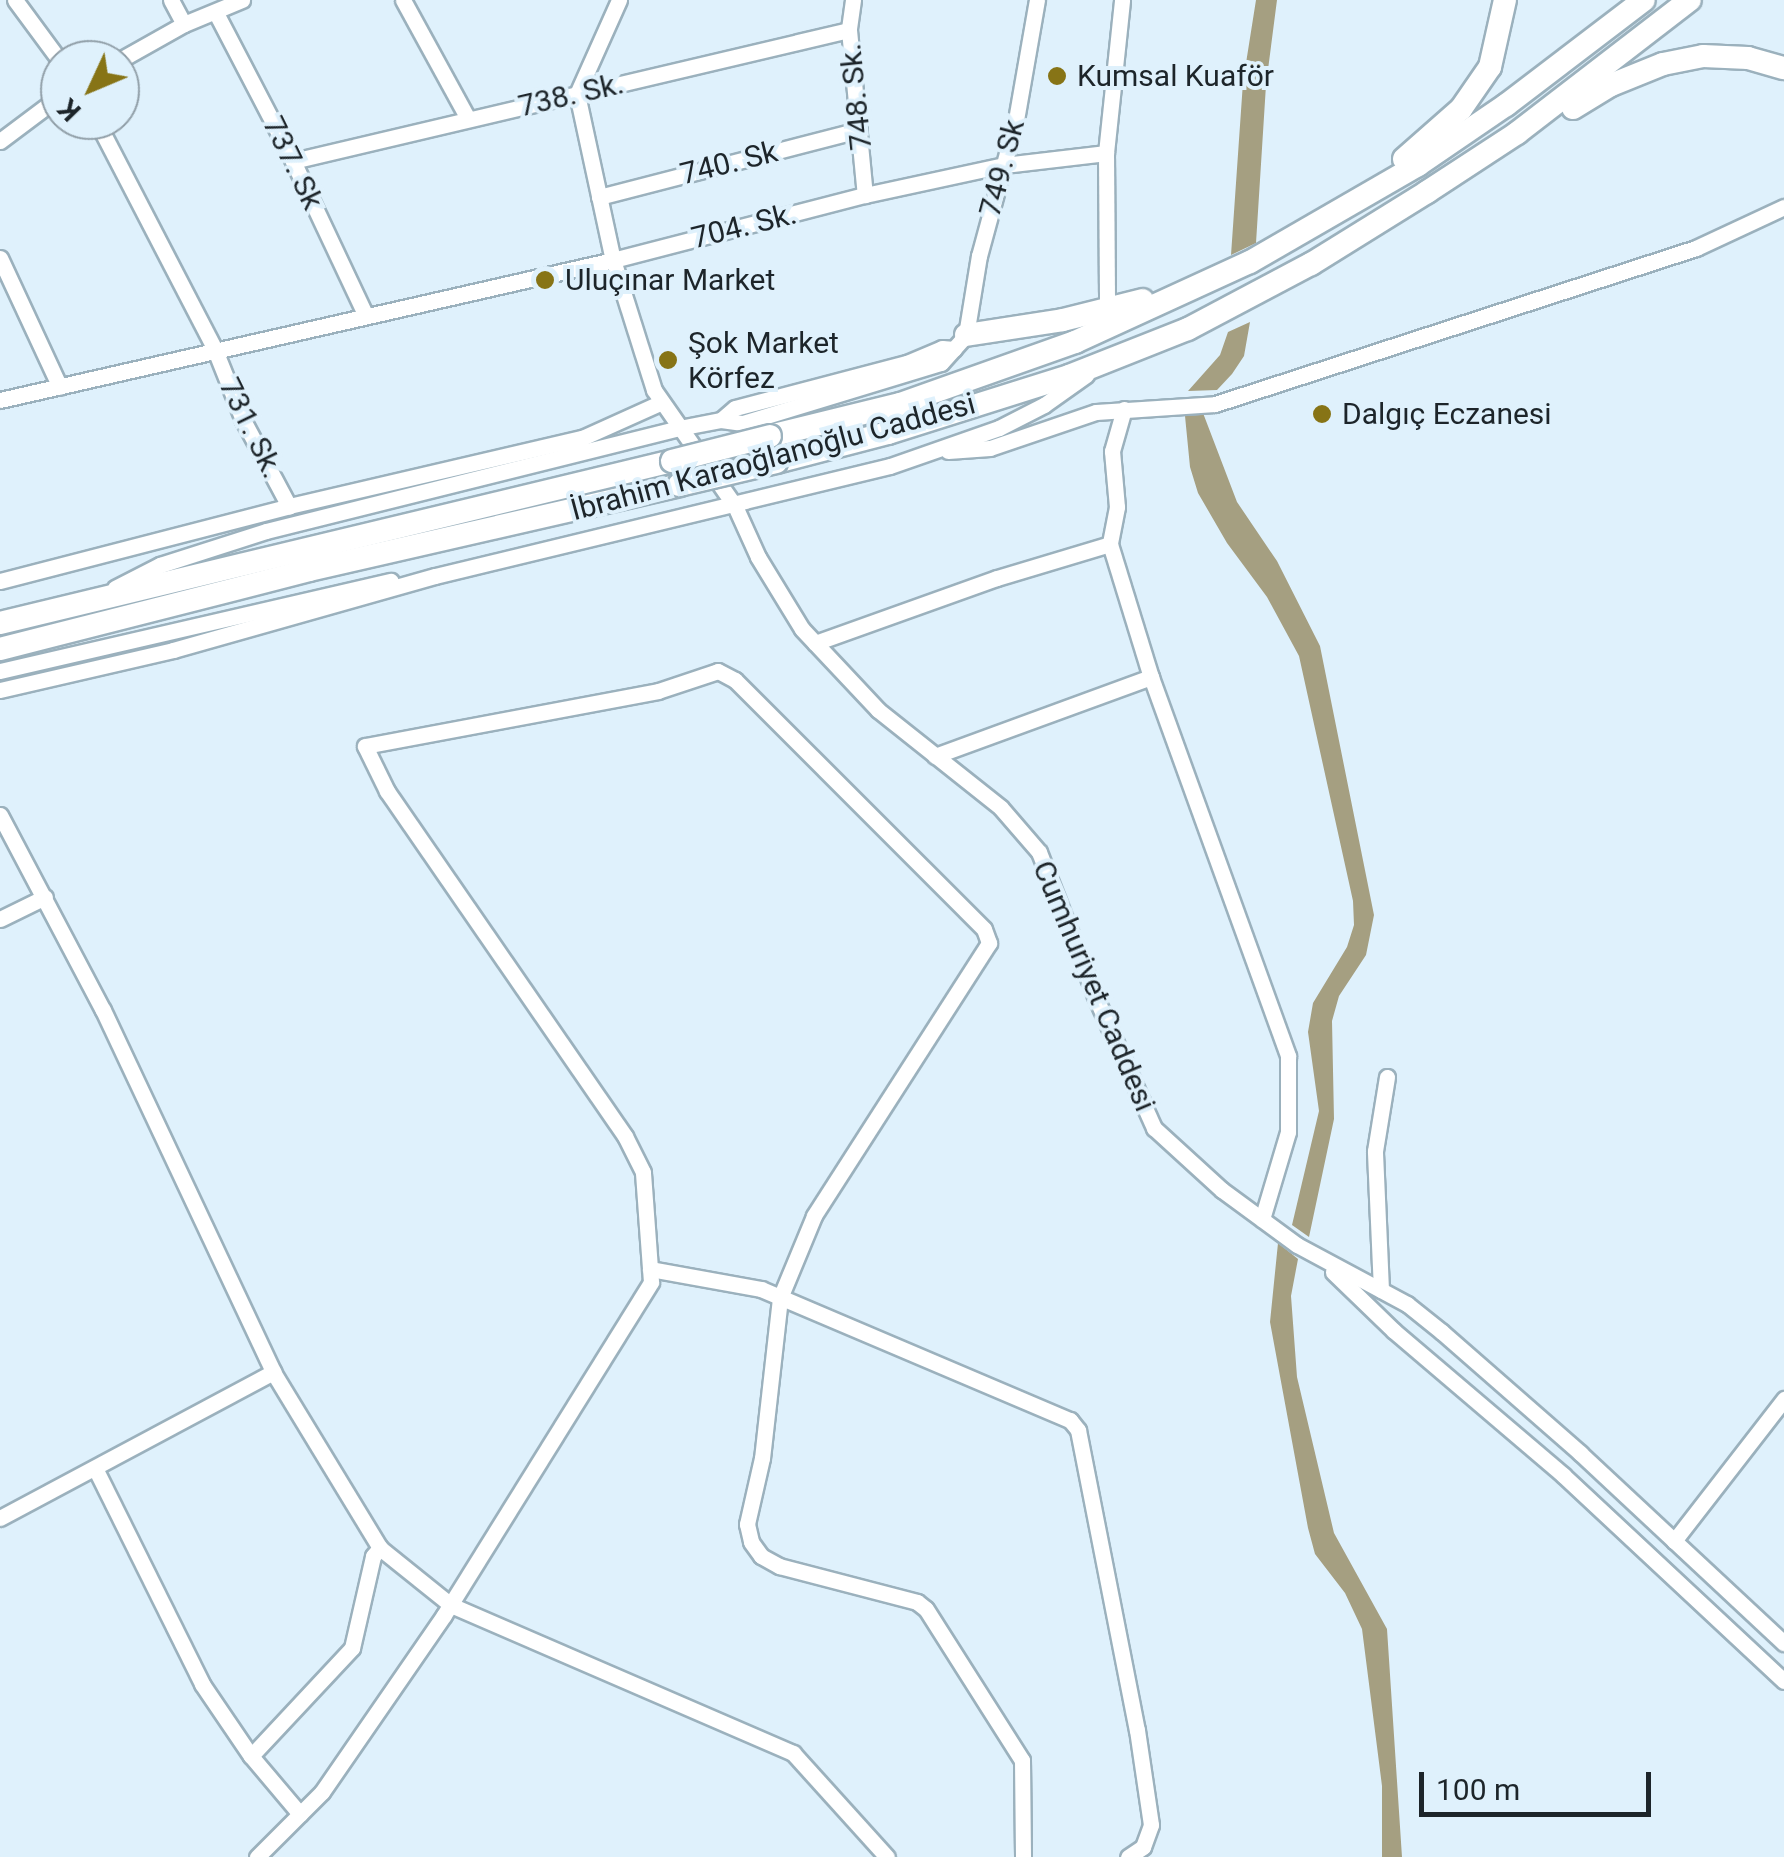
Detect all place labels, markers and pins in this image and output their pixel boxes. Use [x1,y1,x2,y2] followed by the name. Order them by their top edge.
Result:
[1077,58,1274,94] place label: Kumsal Kuaför
[1046,65,1068,87] marker: Kumsal Kuaför
[565,262,775,298] place label: Uluçınar Market
[534,269,556,291] marker: Uluçınar Market
[688,325,839,396] place label: Şok Market Körfez
[657,349,679,371] marker: Şok Market Körfez
[1342,396,1552,432] place label: Dalgıç Eczanesi
[1311,403,1333,425] marker: Dalgıç Eczanesi

